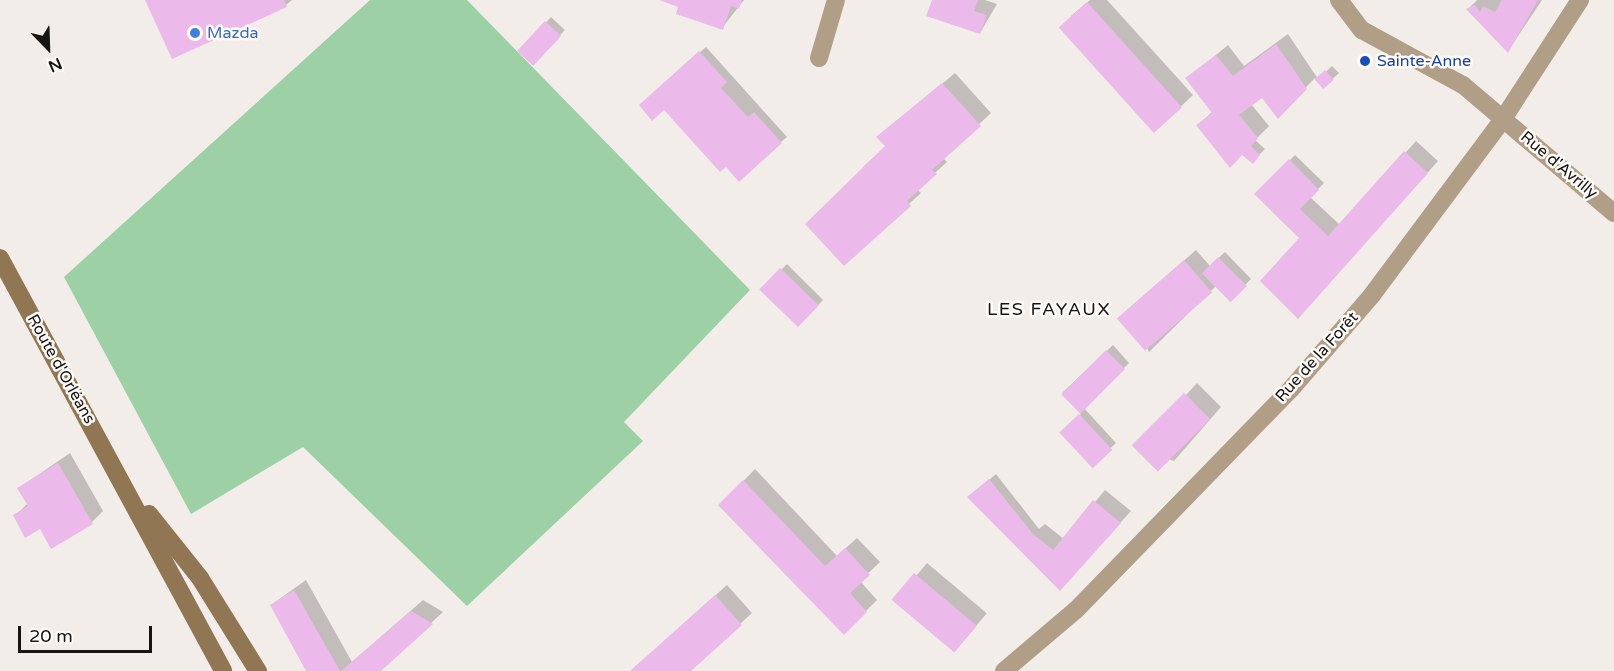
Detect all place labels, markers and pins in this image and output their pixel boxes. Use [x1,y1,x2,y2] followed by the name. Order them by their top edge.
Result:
[207,23,259,43] place label: Mazda
[188,26,202,40] marker: Mazda
[1377,51,1471,71] place label: Sainte-Anne
[1358,54,1372,68] marker: Sainte-Anne

